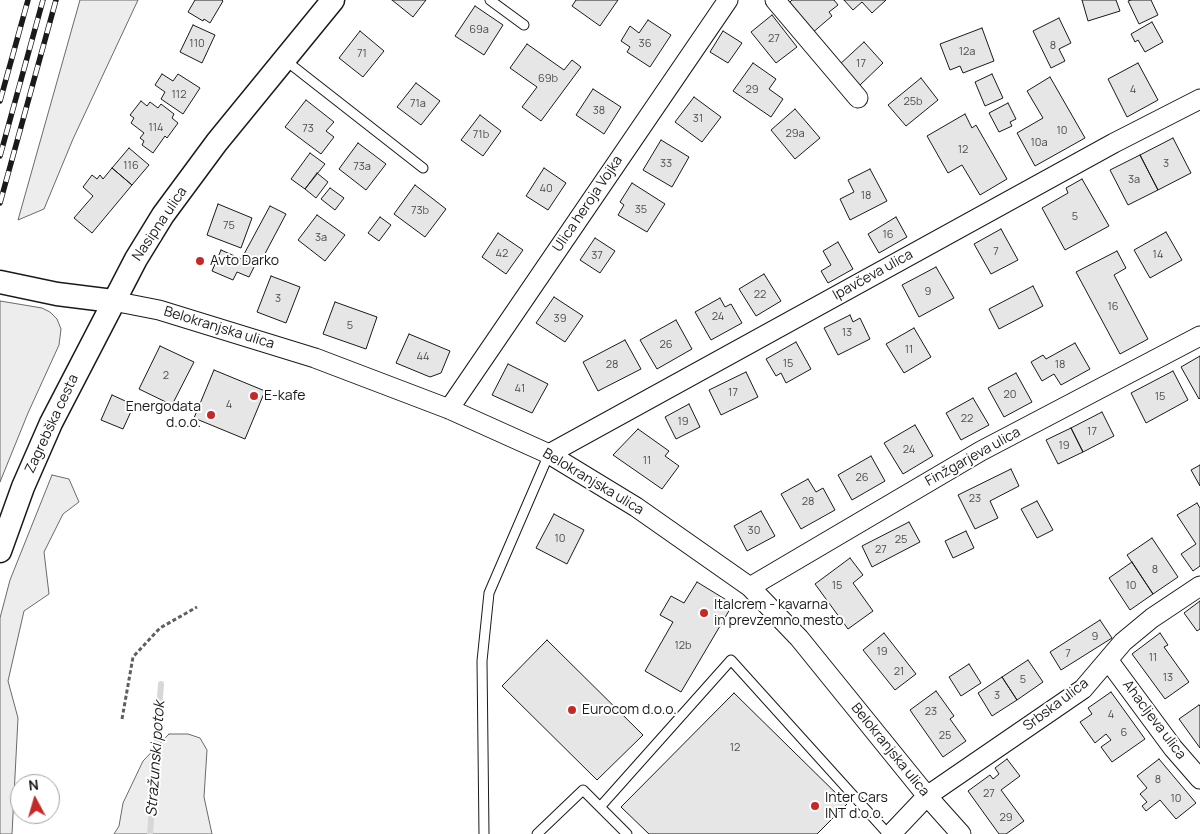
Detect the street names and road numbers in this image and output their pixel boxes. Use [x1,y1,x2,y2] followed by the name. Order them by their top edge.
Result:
[550,153,626,255] street label: Ulica heroja Vojka
[129,184,191,264] street label: Nasipna ulica
[830,246,916,304] street label: Ipavčeva ulica
[162,303,276,353] street label: Belokranjska ulica
[22,372,82,476] street label: Zagrebška cesta
[922,424,1024,490] street label: Finžgarjeva ulica
[539,445,647,519] street label: Belokranjska ulica
[1020,675,1092,735] street label: Srbska ulica
[1119,677,1189,763] street label: Ahacljeva ulica
[847,700,933,800] street label: Belokranjska ulica

